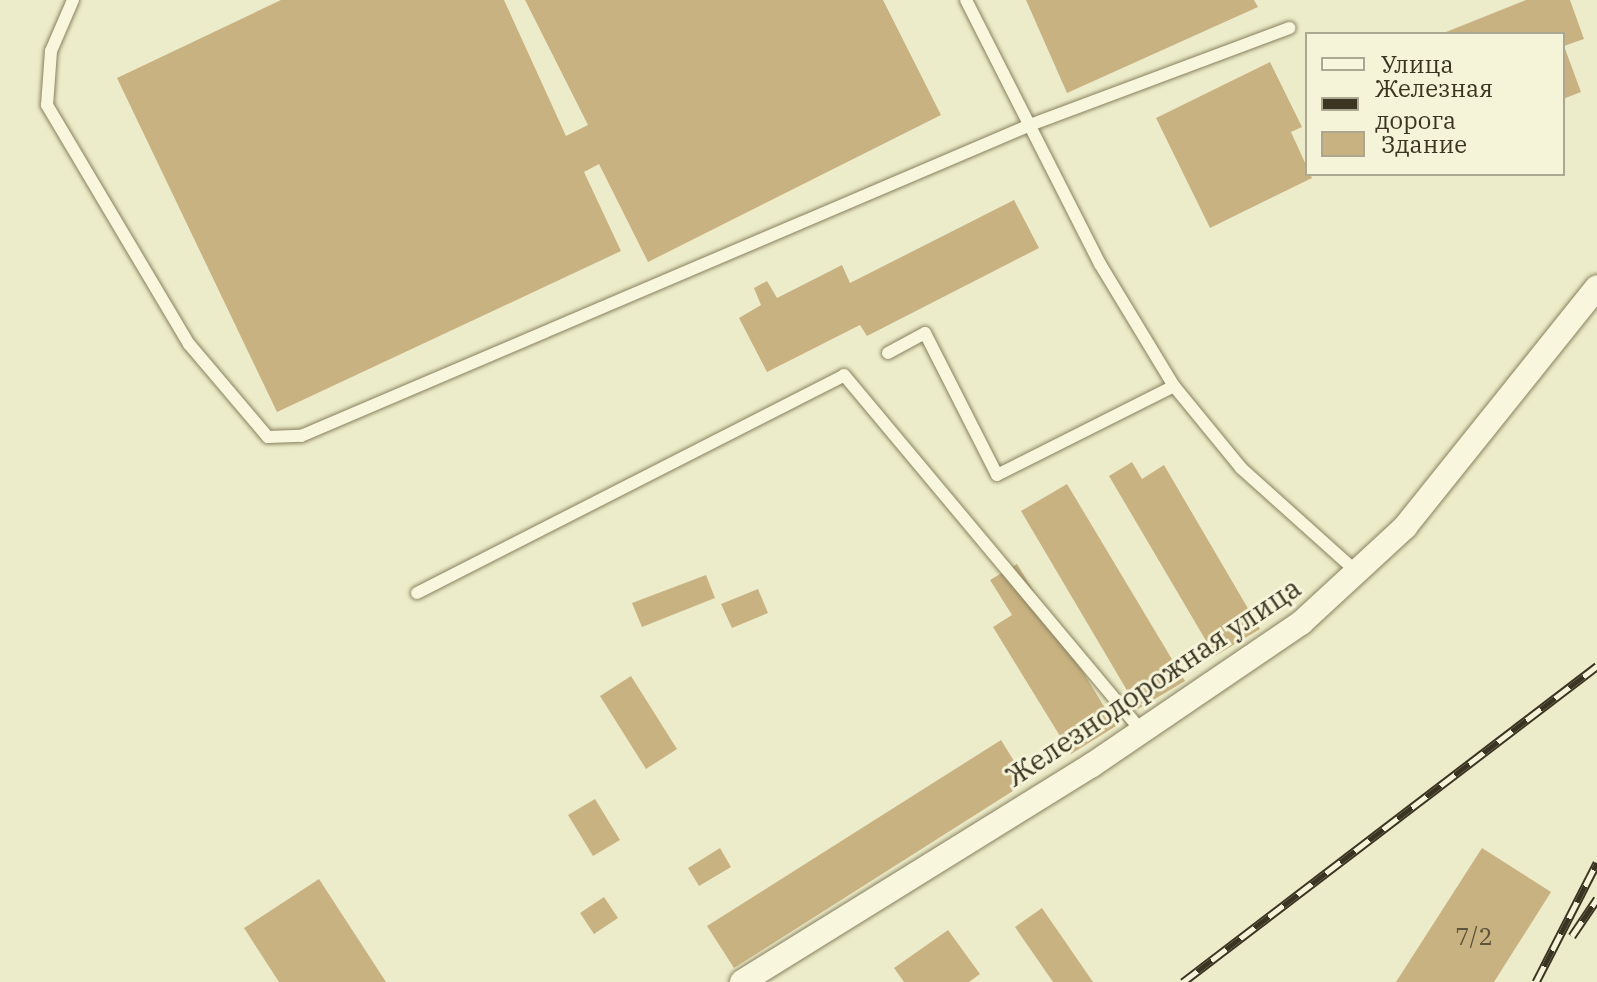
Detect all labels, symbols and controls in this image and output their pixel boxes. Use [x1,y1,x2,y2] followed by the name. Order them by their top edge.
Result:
[1305,32,1565,176] legend
[1381,48,1454,80] text: Улица
[1375,72,1493,136] text: Железная дорога
[1381,128,1467,160] text: Здание
[999,571,1307,793] street label: Железнодорожная улица
[1455,923,1493,951] house number: 7/2

